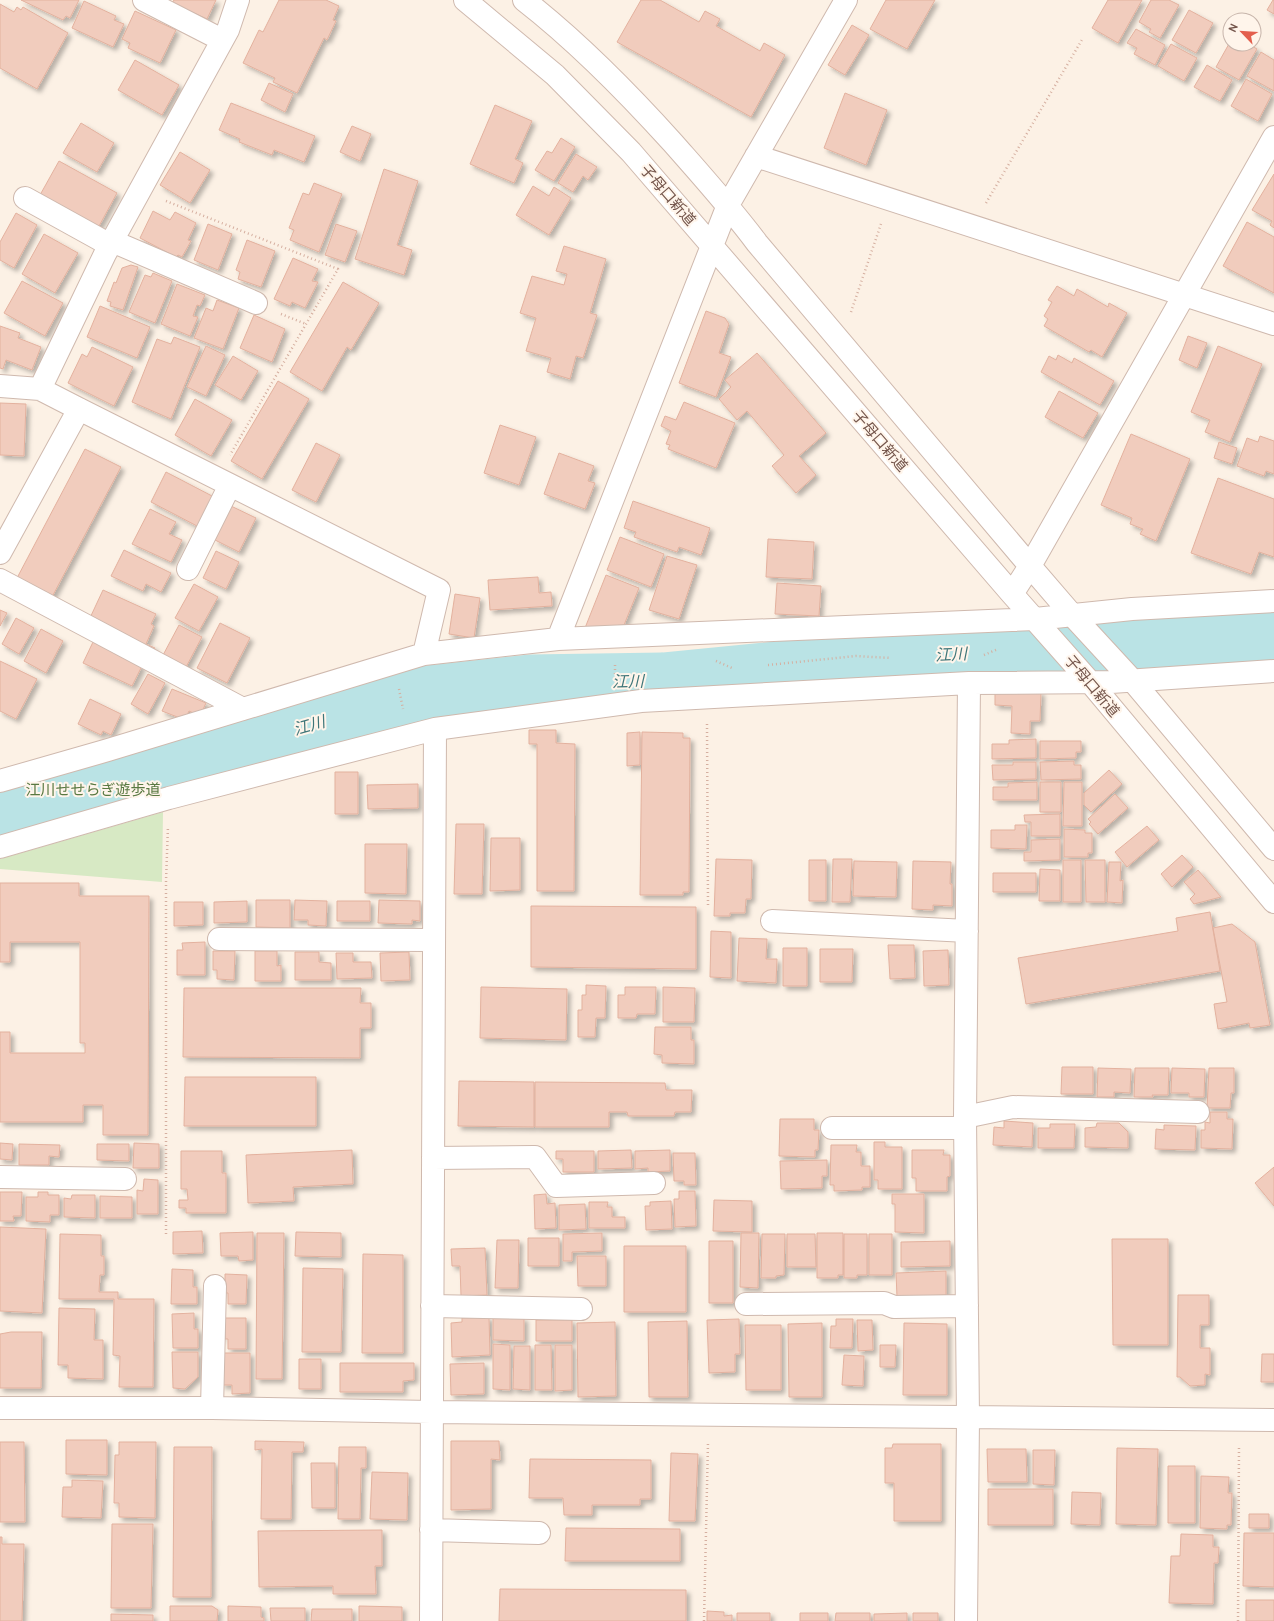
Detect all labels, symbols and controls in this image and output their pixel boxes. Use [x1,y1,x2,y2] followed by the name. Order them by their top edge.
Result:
[1222,12,1262,52] north arrow
[1225,21,1241,34] text: N
[637,161,699,229] street label: 子母口新道
[849,407,911,475] street label: 子母口新道
[935,644,969,665] water label: 江川
[1061,651,1123,721] street label: 子母口新道
[612,672,646,691] water label: 江川
[291,711,329,739] water label: 江川
[25,781,161,799] park label: 江川せせらぎ遊歩道

